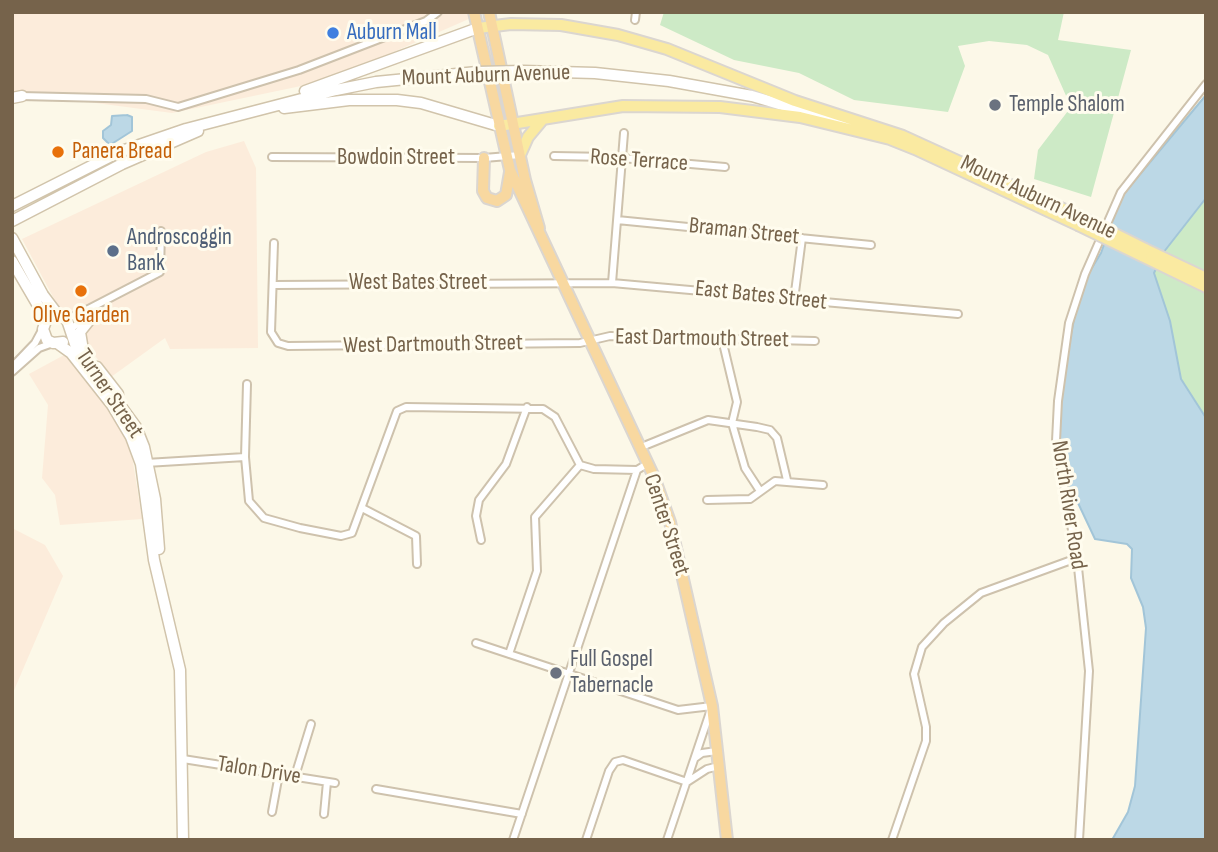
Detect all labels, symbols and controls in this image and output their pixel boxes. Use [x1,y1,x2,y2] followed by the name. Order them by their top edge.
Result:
[347,19,437,47] place label: Auburn Mall
[325,25,341,41] marker: Auburn Mall
[401,59,571,93] street label: Mount Auburn Avenue
[1009,91,1125,119] place label: Temple Shalom
[987,97,1003,113] marker: Temple Shalom
[72,138,172,166] place label: Panera Bread
[50,144,66,160] marker: Panera Bread
[337,144,455,172] street label: Bowdoin Street
[589,144,689,178] street label: Rose Terrace
[956,150,1120,246] street label: Mount Auburn Avenue
[687,212,801,252] street label: Braman Street
[127,224,232,278] place label: Androscoggin Bank
[105,243,121,259] marker: Androscoggin Bank
[349,269,487,297] street label: West Bates Street
[694,275,828,317] street label: East Bates Street
[73,283,89,299] marker: Olive Garden
[32,302,130,330] place label: Olive Garden
[615,324,789,354] street label: East Dartmouth Street
[343,330,523,360] street label: West Dartmouth Street
[69,344,149,444] street label: Turner Street
[1044,439,1092,571] street label: North River Road
[637,471,695,579] street label: Center Street
[570,646,653,700] place label: Full Gospel Tabernacle
[548,665,564,681] marker: Full Gospel Tabernacle
[215,751,303,791] street label: Talon Drive

